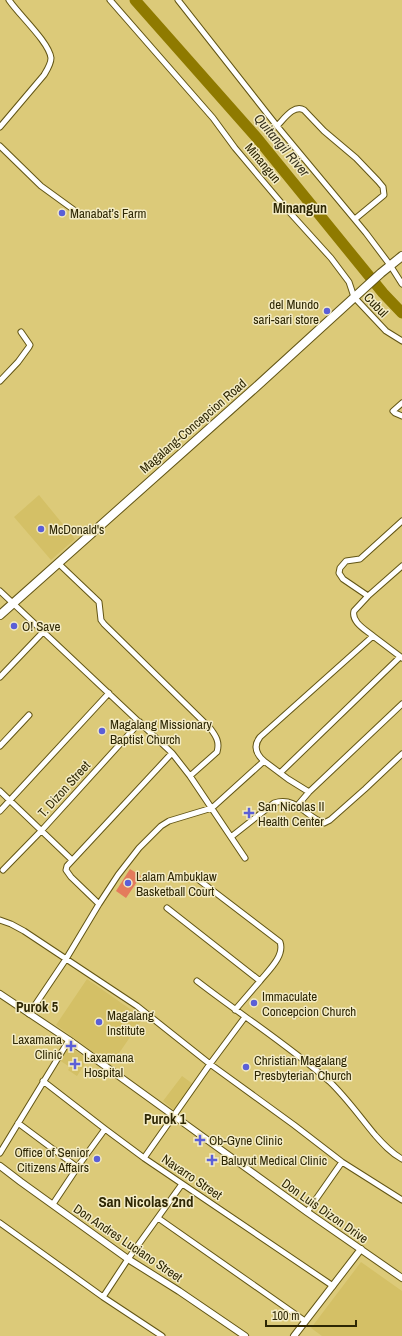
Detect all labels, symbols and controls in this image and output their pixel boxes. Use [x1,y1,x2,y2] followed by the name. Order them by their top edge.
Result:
[250,110,314,181] water label: Quitangil River
[241,139,285,187] street label: Minangun
[273,199,327,217] district label: Minangun
[70,205,146,222] place label: Manabat’s Farm
[57,208,67,218] marker: Manabat’s Farm
[360,289,392,321] street label: Cubul
[253,296,319,328] place label: del Mundo sari-sari store
[322,306,332,316] marker: del Mundo sari-sari store
[136,375,250,477] street label: Magalang-Concepcion Road
[49,521,104,538] place label: McDonald's
[36,524,46,534] marker: McDonald's
[22,618,61,635] place label: O! Save
[9,621,19,631] marker: O! Save
[110,716,213,748] place label: Magalang Missionary Baptist Church
[97,726,107,736] marker: Magalang Missionary Baptist Church
[34,757,94,821] street label: T. Dizon Street
[258,798,324,830] place label: San Nicolas II Health Center
[243,807,255,819] marker: San Nicolas II Health Center
[136,868,217,900] place label: Lalam Ambuklaw Basketball Court
[123,878,133,888] marker: Lalam Ambuklaw Basketball Court
[262,988,356,1020] place label: Immaculate Concepcion Church
[16,998,59,1016] district label: Purok 5
[249,998,259,1008] marker: Immaculate Concepcion Church
[107,1007,154,1039] place label: Magalang Institute
[94,1017,104,1027] marker: Magalang Institute
[12,1031,62,1063] place label: Laxamana Clinic
[65,1040,77,1052] marker: Laxamana Clinic
[84,1049,134,1081] place label: Laxamana Hospital
[254,1052,352,1084] place label: Christian Magalang Presbyterian Church
[69,1058,81,1070] marker: Laxamana Hospital
[241,1062,251,1072] marker: Christian Magalang Presbyterian Church
[144,1110,187,1128] district label: Purok 1
[209,1132,282,1149] place label: Ob-Gyne Clinic
[194,1134,206,1146] marker: Ob-Gyne Clinic
[15,1144,89,1176] place label: Office of Senior Citizens Affairs
[159,1151,226,1203] street label: Navarro Street
[221,1152,327,1169] place label: Baluyut Medical Clinic
[92,1154,102,1164] marker: Office of Senior Citizens Affairs
[206,1154,218,1166] marker: Baluyut Medical Clinic
[278,1175,372,1247] street label: Don Luis Dizon Drive
[98,1191,194,1212] district label: San Nicolas 2nd
[70,1200,186,1286] street label: Don Andres Luciano Street
[266,1302,356,1328] scale bar
[272,1308,299,1324] text: 100 m

